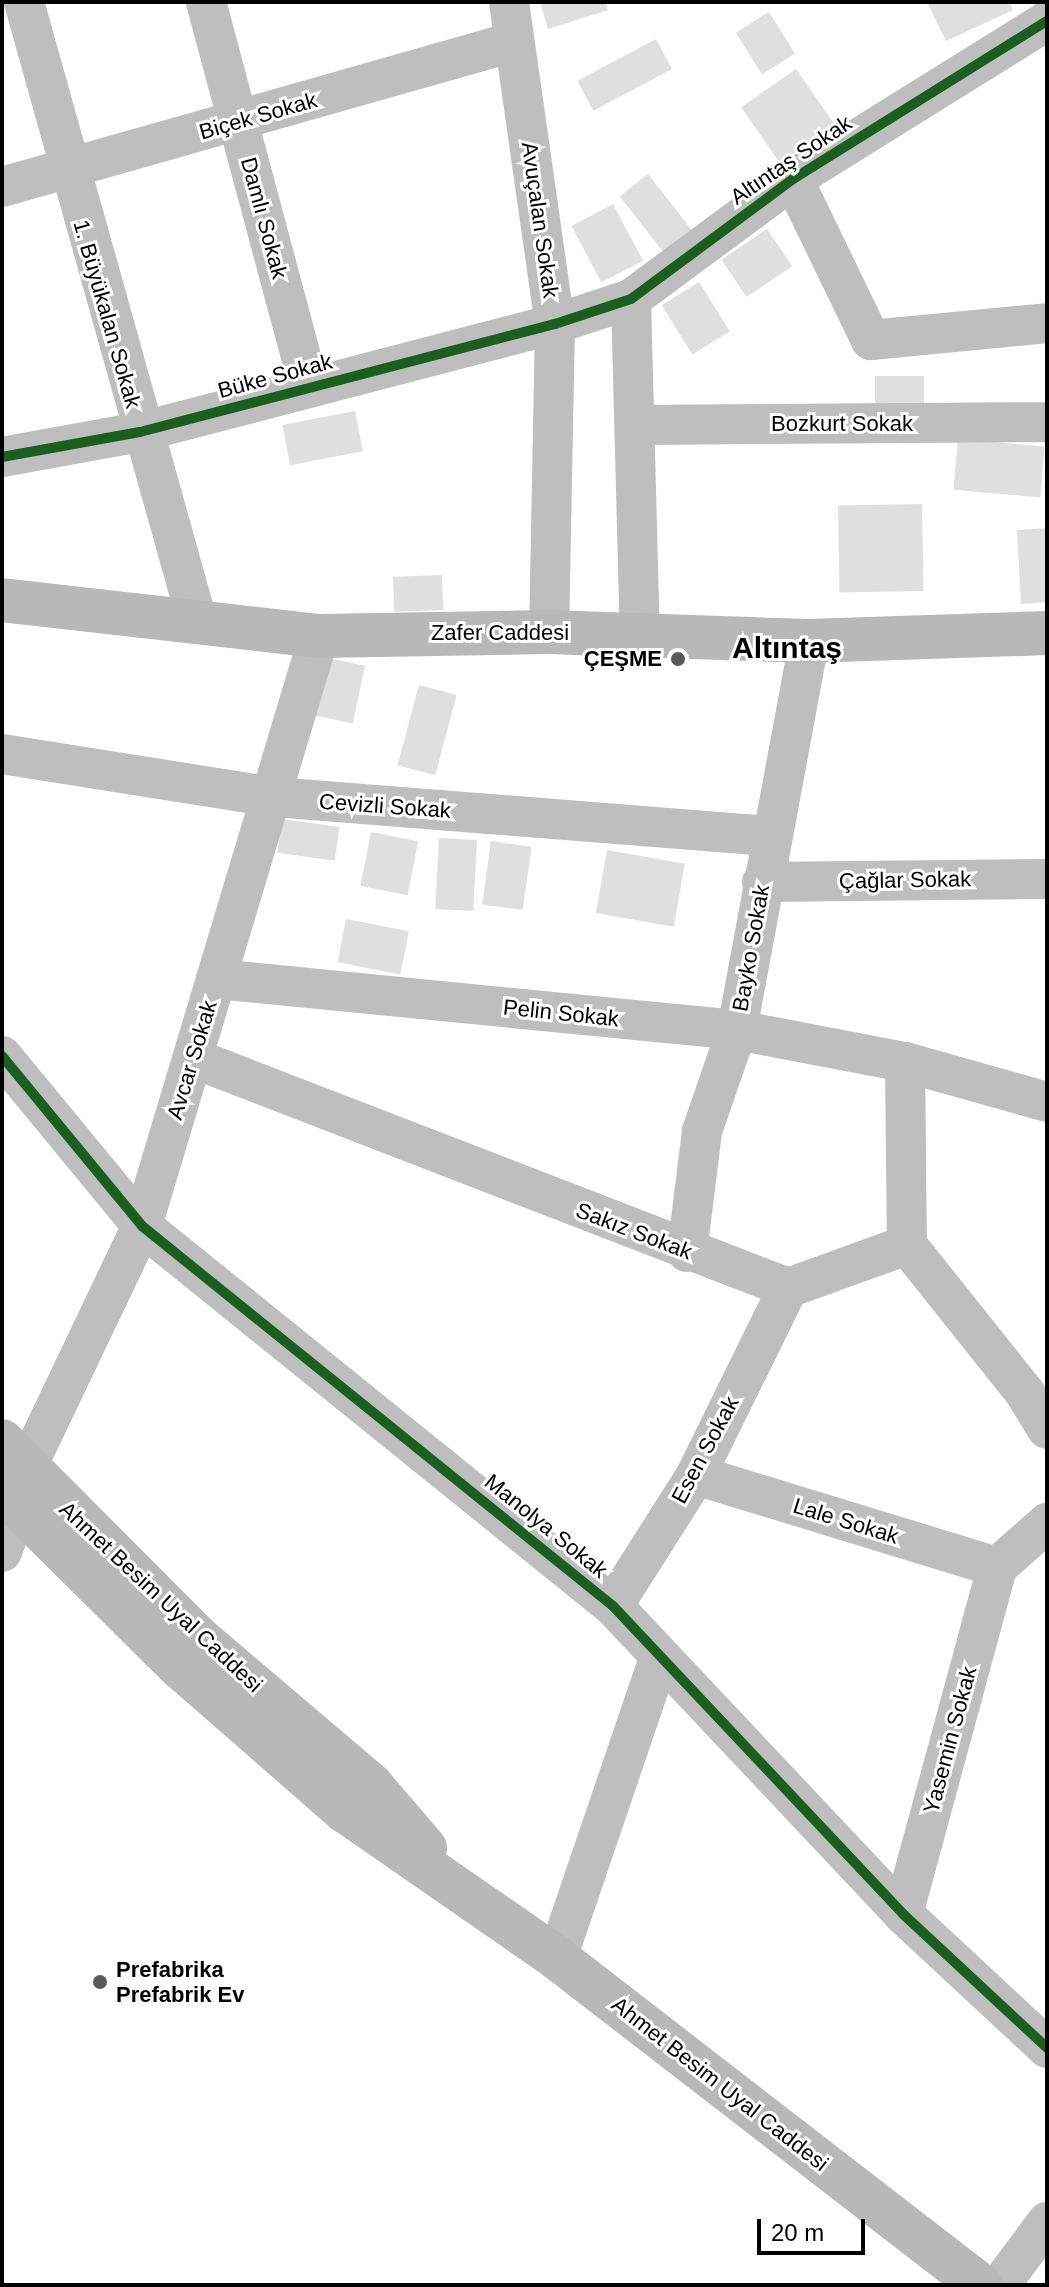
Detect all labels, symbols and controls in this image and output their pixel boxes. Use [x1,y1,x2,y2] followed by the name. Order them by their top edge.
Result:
[196,87,320,145] street label: Biçek Sokak
[725,110,857,210] street label: Altıntaş Sokak
[516,140,564,300] street label: Avuçalan Sokak
[235,154,293,282] street label: Damlı Sokak
[68,217,146,411] street label: 1. Büyükalan Sokak
[215,348,335,404] street label: Büke Sokak
[771,411,913,437] street label: Bozkurt Sokak
[431,620,569,646] street label: Zafer Caddesi
[732,630,842,666] district label: Altıntaş
[584,646,662,672] place label: ÇEŞME
[669,650,687,668] marker: ÇEŞME
[318,788,452,824] street label: Cevizli Sokak
[839,866,971,894] street label: Çağlar Sokak
[727,882,775,1014] street label: Bayko Sokak
[502,994,620,1032] street label: Pelin Sokak
[161,997,223,1123] street label: Avcar Sokak
[572,1197,696,1265] street label: Sakız Sokak
[666,1392,744,1508] street label: Esen Sokak
[479,1468,613,1584] street label: Manolya Sokak
[790,1492,902,1550] street label: Lale Sokak
[54,1496,268,1698] street label: Ahmet Besim Uyal Caddesi
[918,1664,982,1816] street label: Yasemin Sokak
[116,1956,244,2008] place label: Prefabrika Prefabrik Ev
[91,1973,109,1991] marker: Prefabrika Prefabrik Ev
[606,1991,834,2177] street label: Ahmet Besim Uyal Caddesi
[761,2203,869,2253] scale bar
[771,2219,824,2246] text: 20 m

